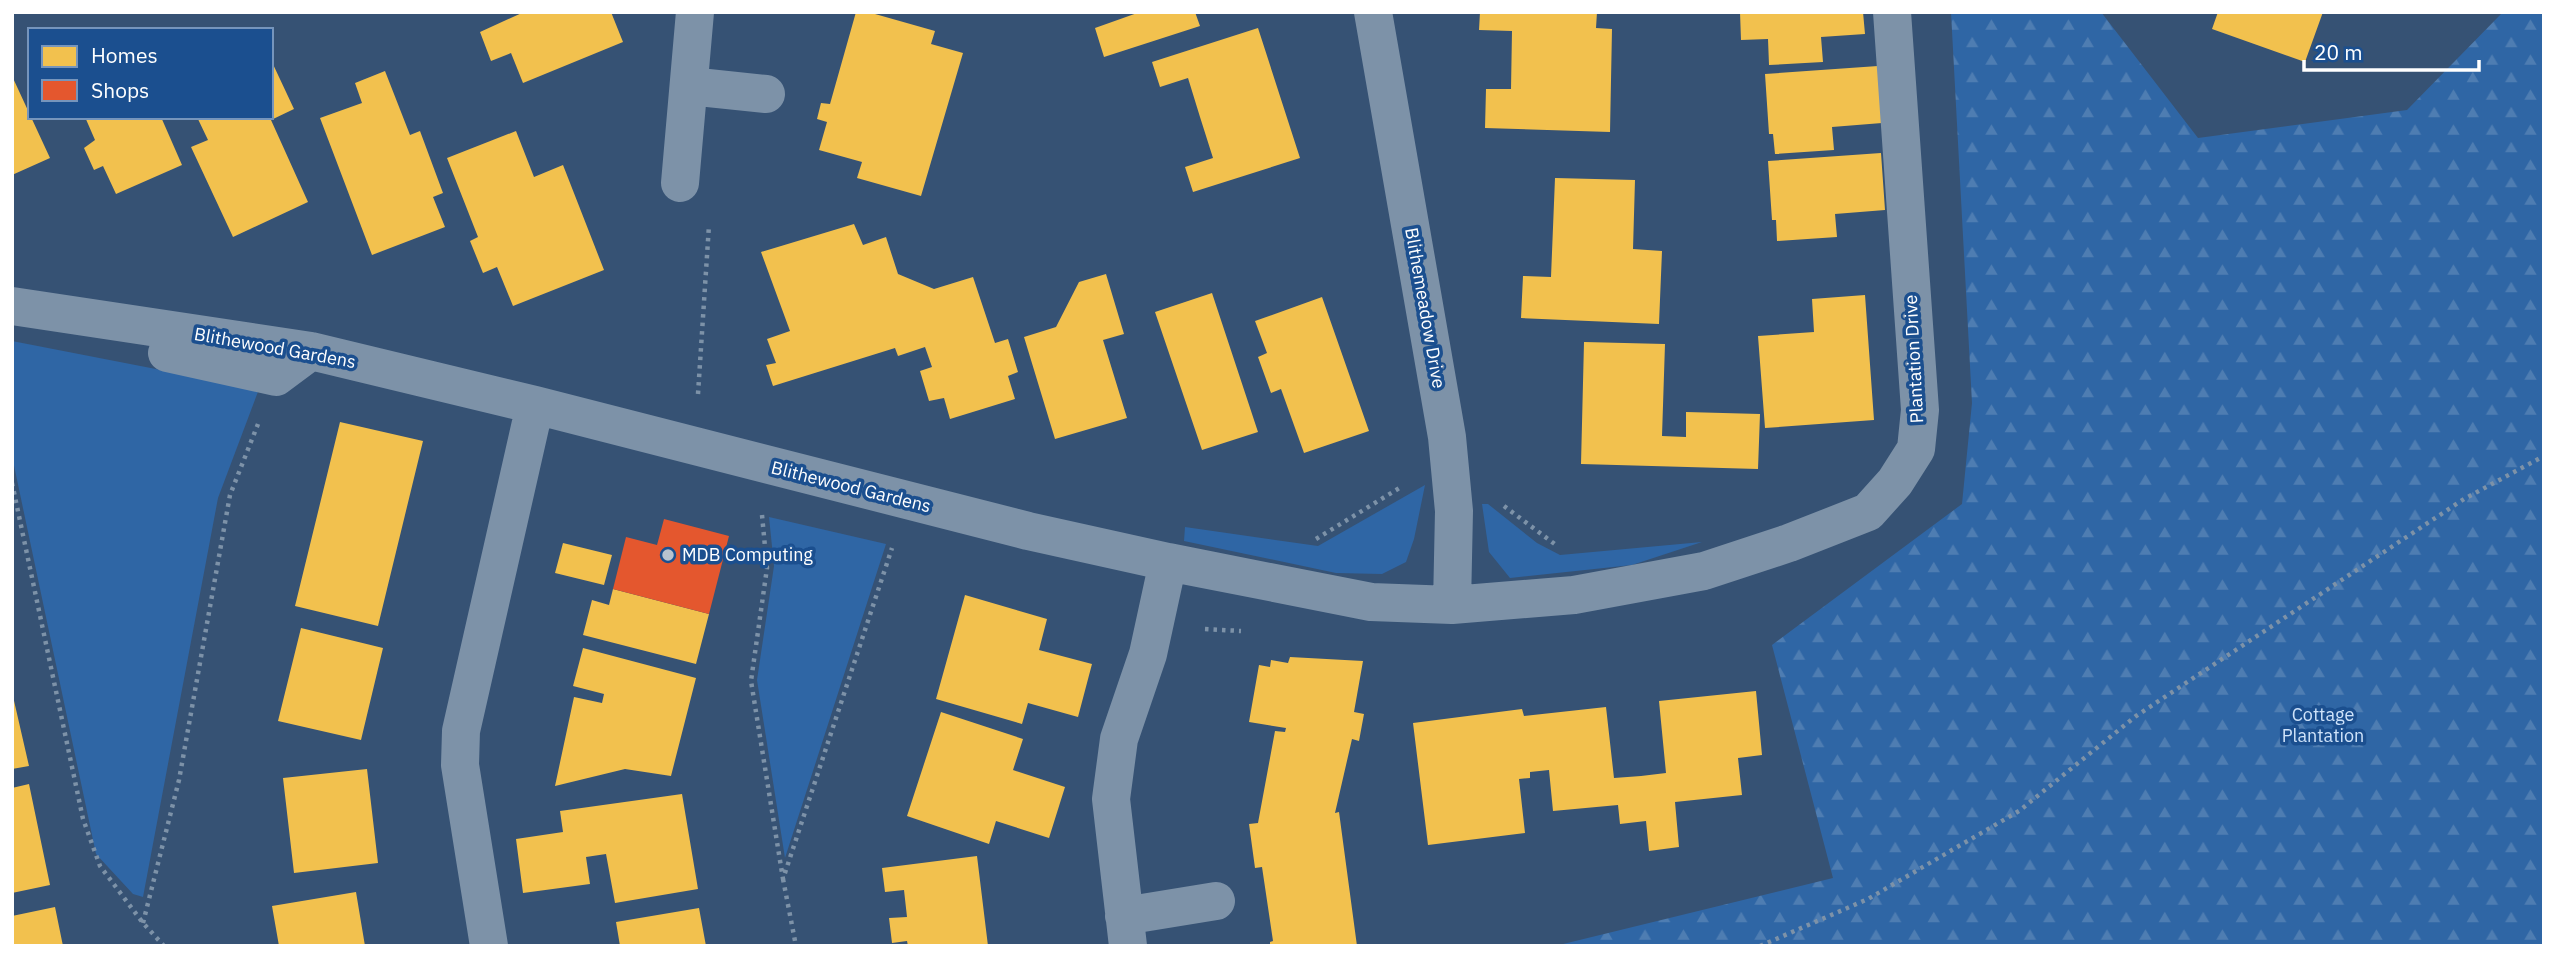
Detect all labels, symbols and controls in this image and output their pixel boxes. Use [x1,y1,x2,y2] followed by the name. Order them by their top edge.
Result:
[28,28,273,119] legend
[2304,28,2479,72] scale bar
[2314,38,2363,66] text: 20 m
[91,41,158,69] text: Homes
[91,76,149,104] text: Shops
[1400,226,1451,390] street label: Blithemeadow Drive
[1899,294,1928,424] street label: Plantation Drive
[192,322,358,373] street label: Blithewood Gardens
[769,456,933,518] street label: Blithewood Gardens
[682,543,813,566] place label: MDB Computing
[660,547,676,563] marker: MDB Computing
[2282,703,2364,747] park label: Cottage Plantation

